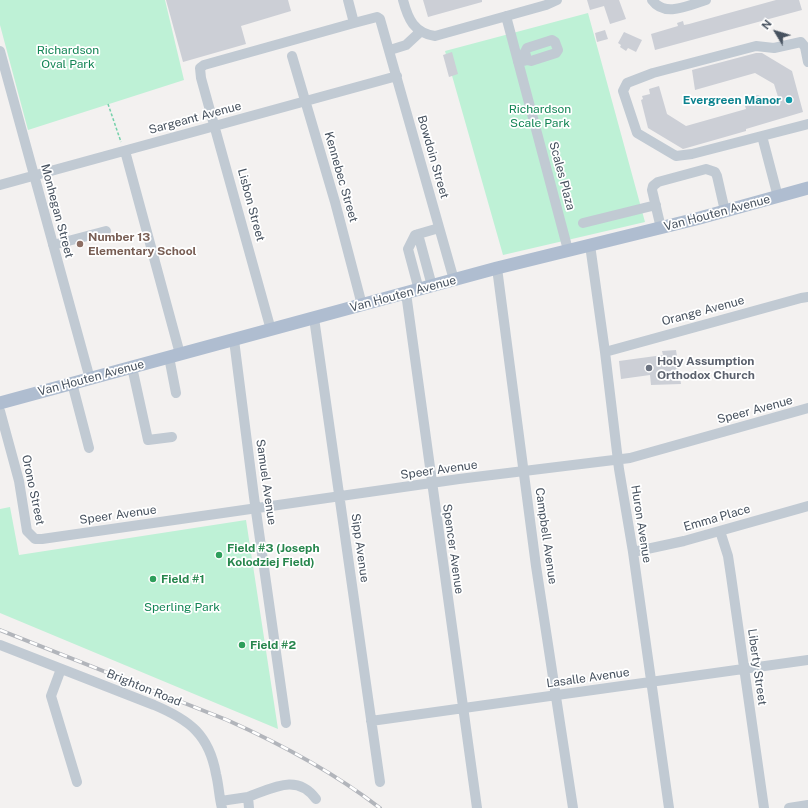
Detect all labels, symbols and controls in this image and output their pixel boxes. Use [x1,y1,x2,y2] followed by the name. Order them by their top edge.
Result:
[756,12,796,52] north arrow
[759,18,774,32] text: N
[37,43,99,71] park label: Richardson Oval Park
[683,93,781,107] place label: Evergreen Manor
[784,95,794,105] marker: Evergreen Manor
[147,99,243,137] street label: Sargeant Avenue
[509,102,571,130] park label: Richardson Scale Park
[414,114,452,200] street label: Bowdoin Street
[321,130,361,224] street label: Kennebec Street
[546,140,578,212] street label: Scales Plaza
[38,162,76,260] street label: Monhegan Street
[234,167,268,243] street label: Lisbon Street
[662,192,772,234] street label: Van Houten Avenue
[88,230,197,258] place label: Number 13 Elementary School
[75,239,85,249] marker: Number 13 Elementary School
[348,273,458,315] street label: Van Houten Avenue
[660,293,746,329] street label: Orange Avenue
[657,354,755,382] place label: Holy Assumption Orthodox Church
[36,357,146,399] street label: Van Houten Avenue
[644,363,654,373] marker: Holy Assumption Orthodox Church
[716,393,794,427] street label: Speer Avenue
[253,438,279,526] street label: Samuel Avenue
[18,453,48,527] street label: Orono Street
[400,457,478,483] street label: Speer Avenue
[628,484,654,564] street label: Huron Avenue
[532,487,560,585] street label: Campbell Avenue
[79,502,157,528] street label: Speer Avenue
[682,502,752,534] street label: Emma Place
[440,503,466,595] street label: Spencer Avenue
[348,513,372,583] street label: Sipp Avenue
[227,541,319,569] place label: Field #3 (Joseph Kolodziej Field)
[214,550,224,560] marker: Field #3 (Joseph Kolodziej Field)
[161,572,205,586] place label: Field #1
[148,574,158,584] marker: Field #1
[144,600,220,614] park label: Sperling Park
[744,628,770,706] street label: Liberty Street
[250,638,296,652] place label: Field #2
[237,640,247,650] marker: Field #2
[546,665,630,691] street label: Lasalle Avenue
[105,666,183,710] street label: Brighton Road

